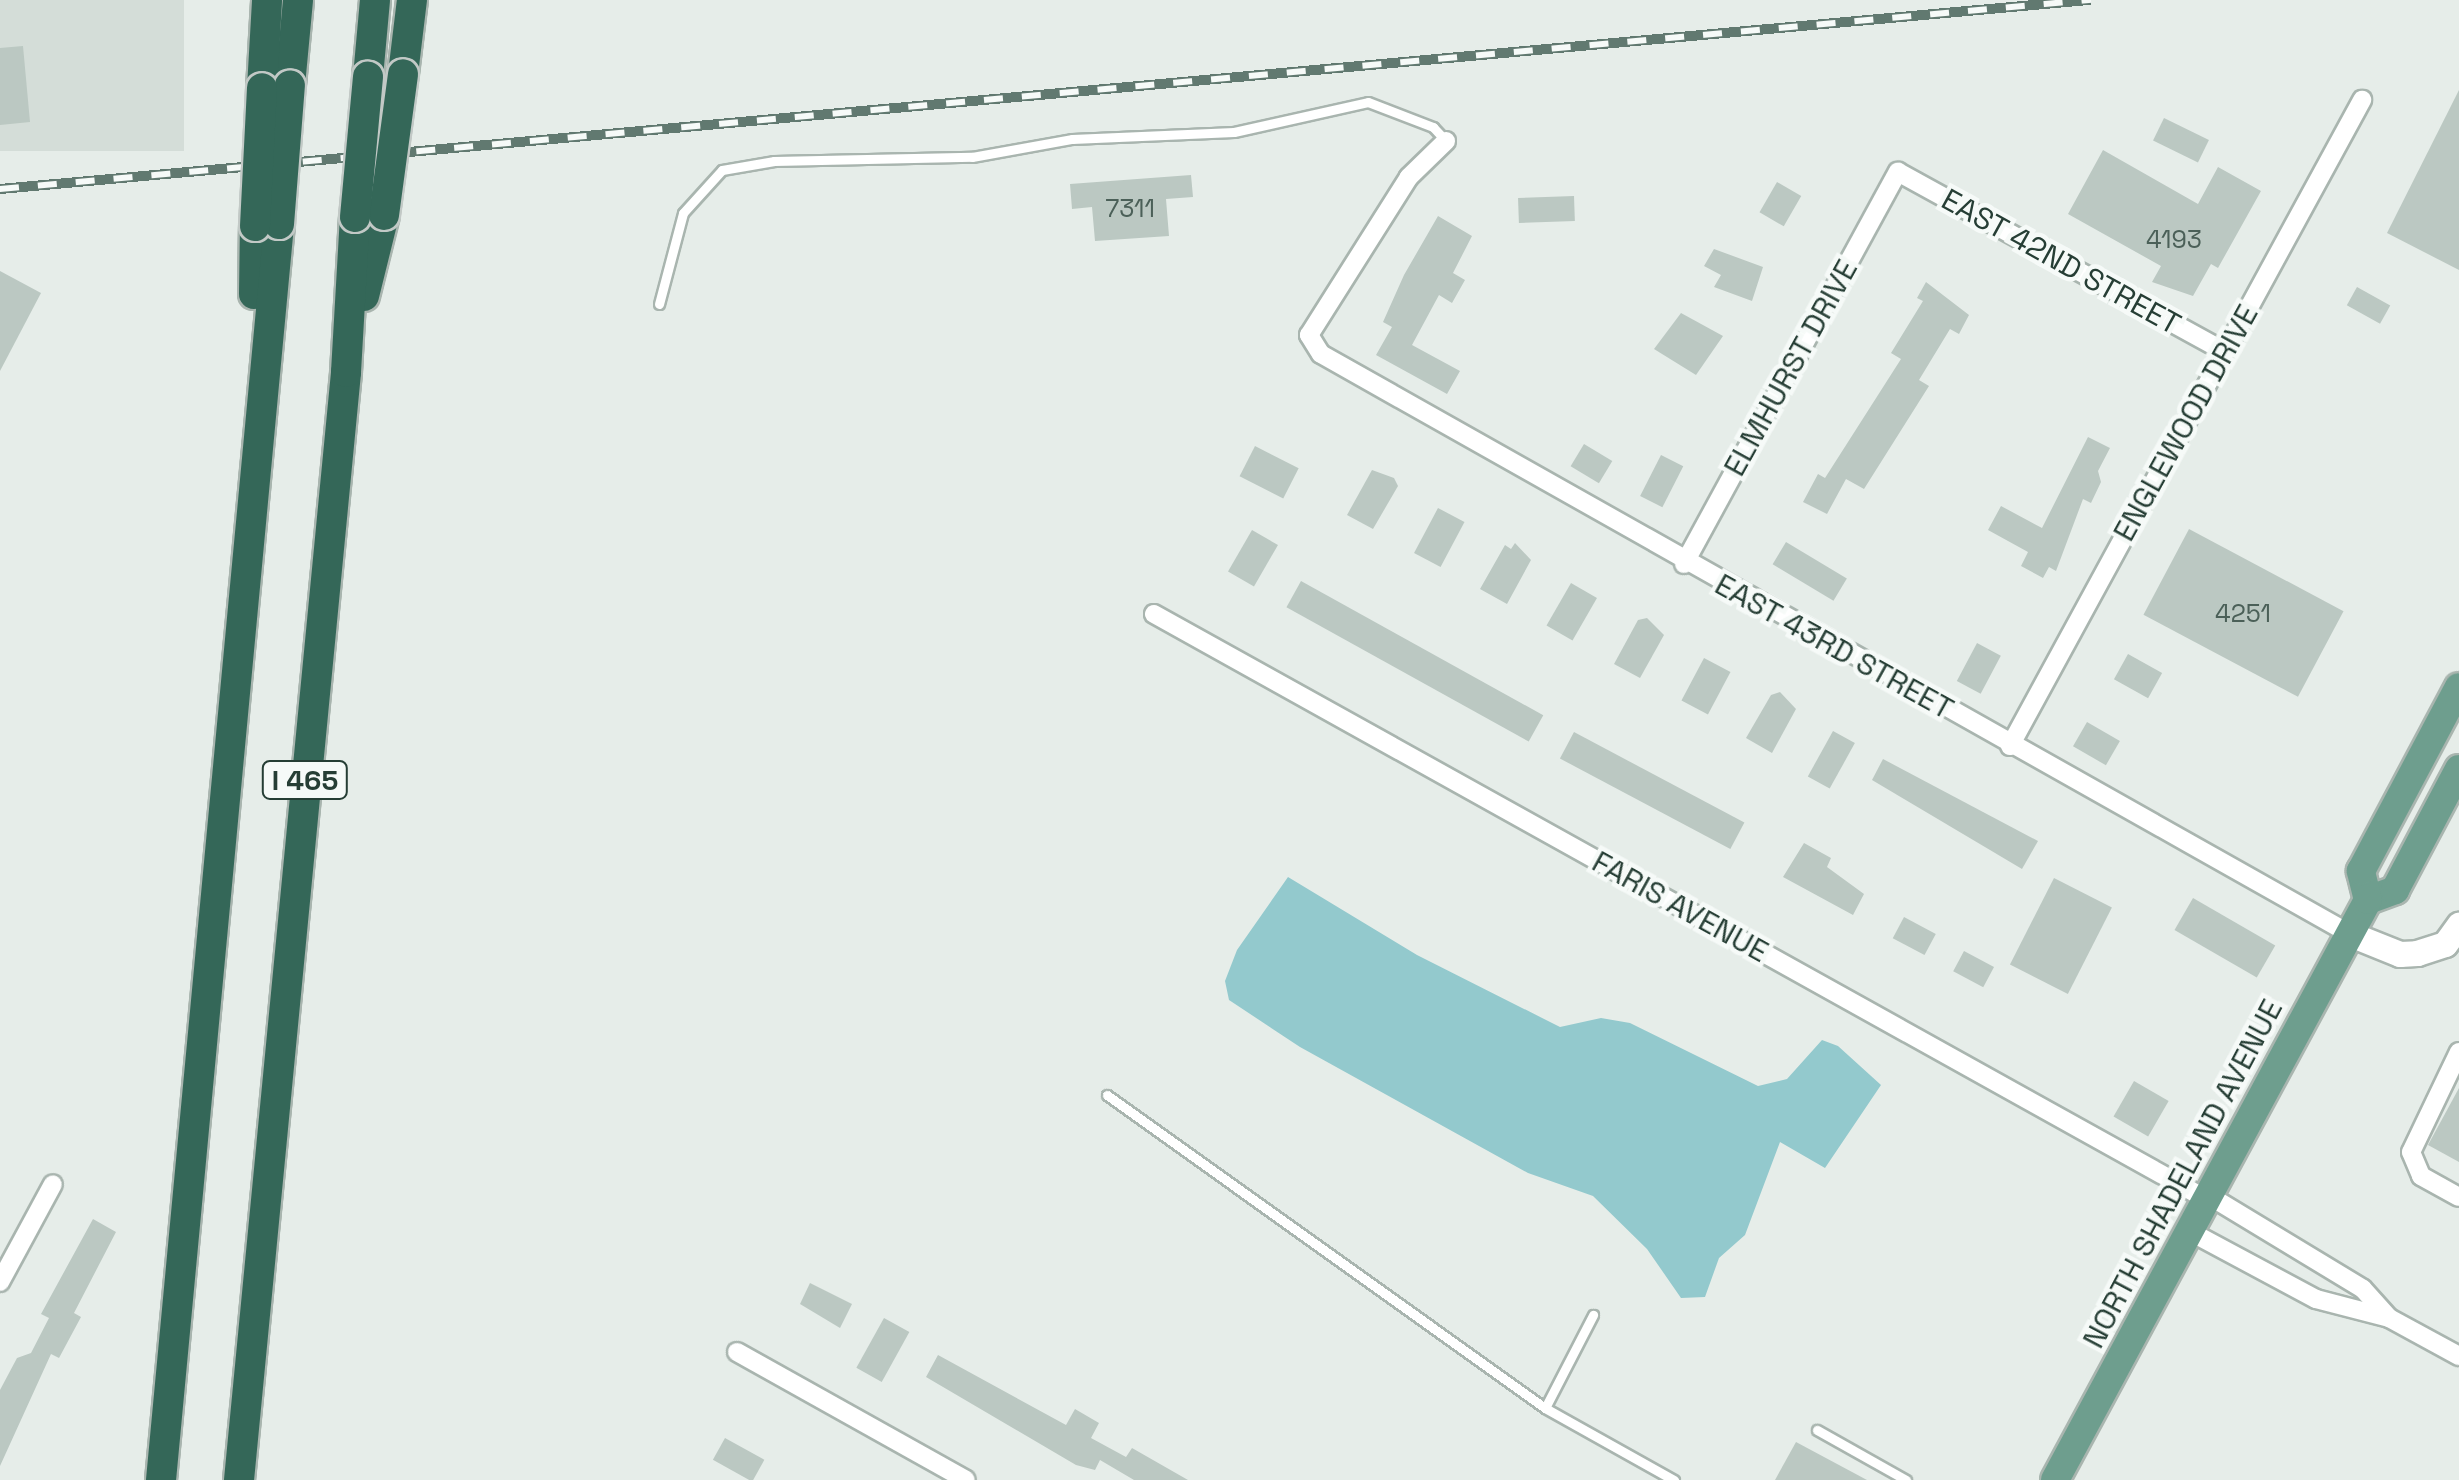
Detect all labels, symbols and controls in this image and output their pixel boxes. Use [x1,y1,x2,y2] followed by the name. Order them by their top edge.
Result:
[1935,181,2187,343] street label: EAST 42ND STREET
[1105,193,1155,223] house number: 7311
[2146,224,2202,254] house number: 4193
[1717,253,1865,483] street label: ELMHURST DRIVE
[2106,299,2266,547] street label: ENGLEWOOD DRIVE
[1708,566,1960,728] street label: EAST 43RD STREET
[2215,598,2271,628] house number: 4251
[260,757,350,803] road number: I 465
[1586,844,1774,970] street label: FARIS AVENUE
[2076,993,2290,1355] street label: NORTH SHADELAND AVENUE

